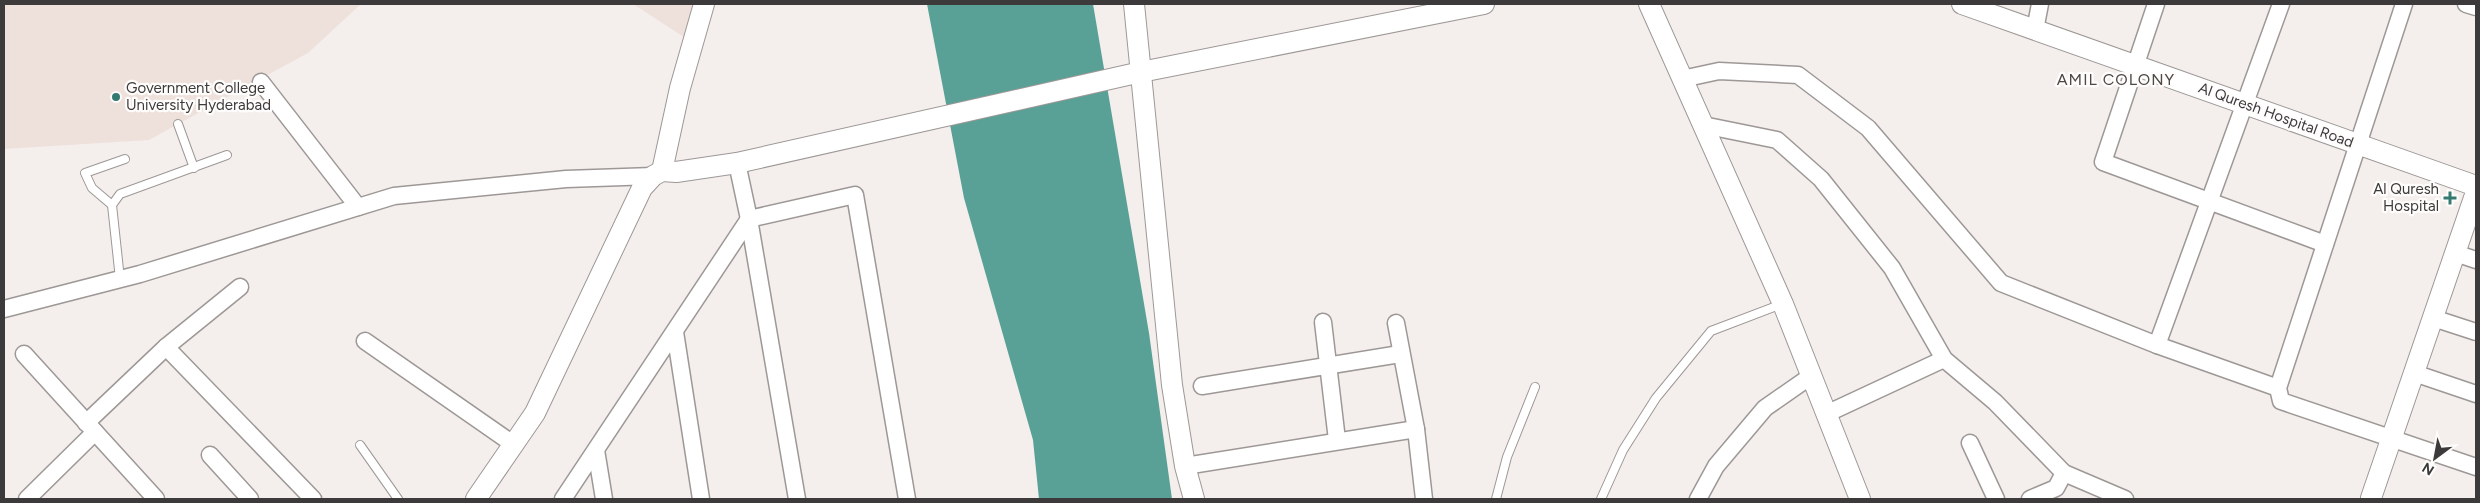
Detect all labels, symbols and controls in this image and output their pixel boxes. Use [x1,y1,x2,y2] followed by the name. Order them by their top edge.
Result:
[2057,70,2175,89] district label: AMIL COLONY
[126,79,271,114] place label: Government College University Hyderabad
[2196,79,2356,151] street label: Al Quresh Hospital Road
[110,91,122,103] marker: Government College University Hyderabad
[2373,180,2439,215] place label: Al Quresh Hospital
[2443,191,2457,205] marker: Al Quresh Hospital
[2410,433,2460,483] north arrow
[2419,459,2437,479] text: N

